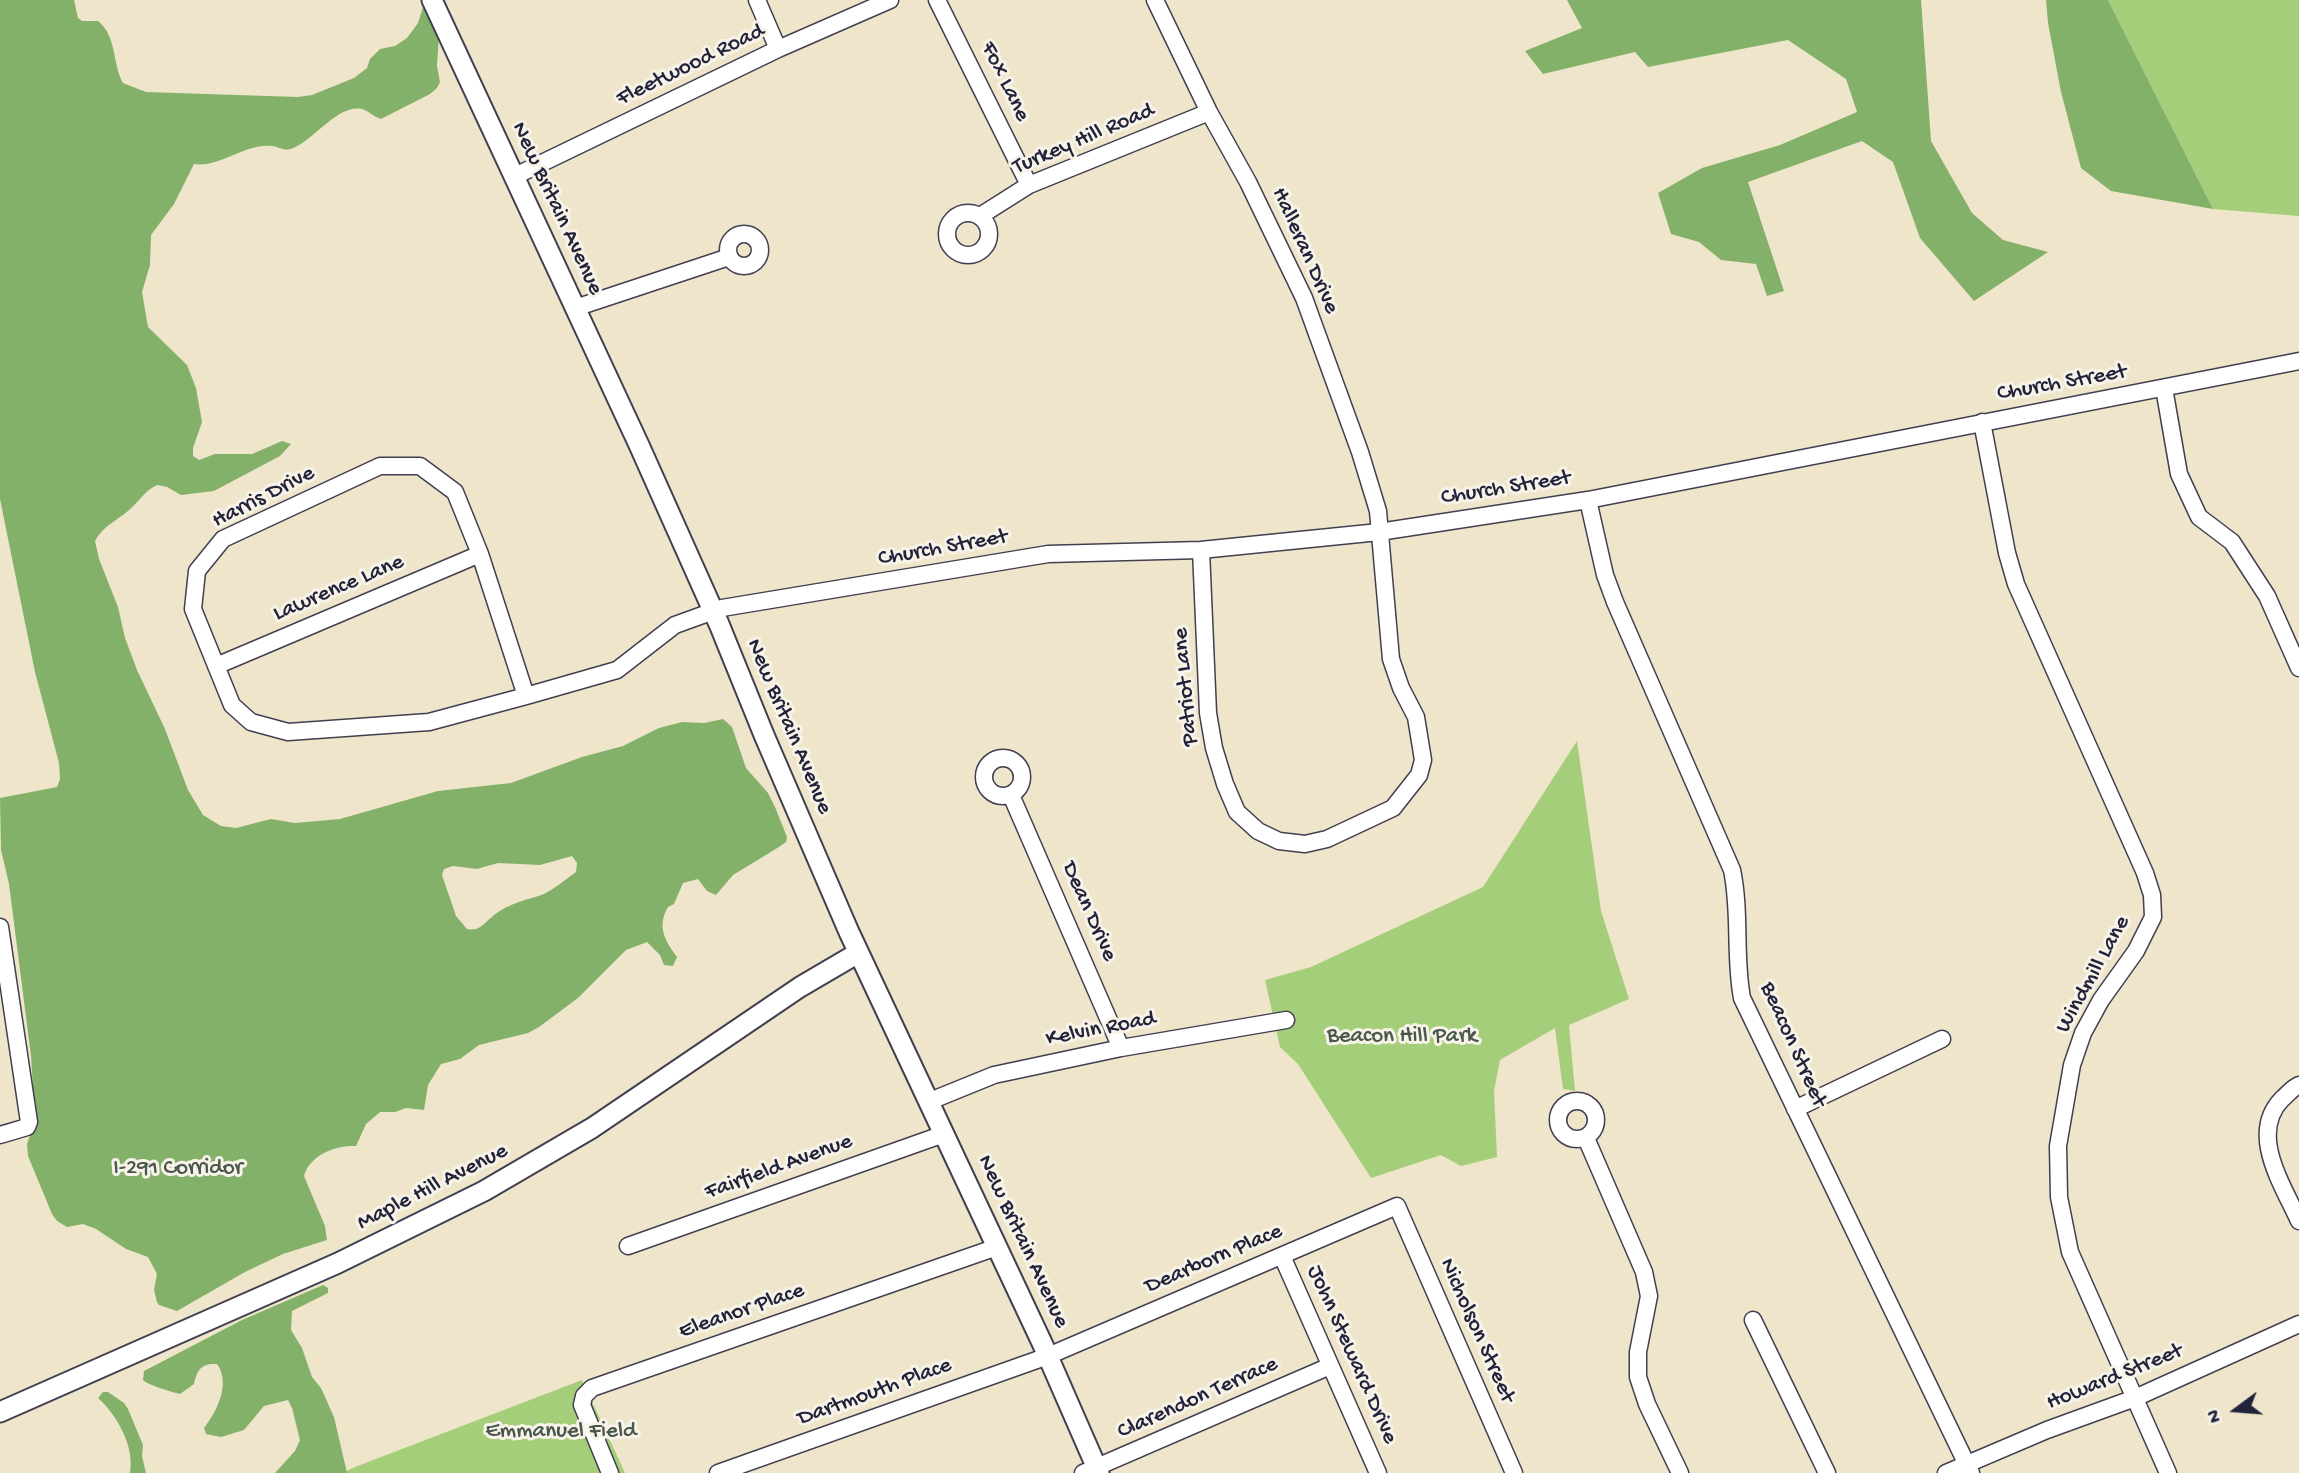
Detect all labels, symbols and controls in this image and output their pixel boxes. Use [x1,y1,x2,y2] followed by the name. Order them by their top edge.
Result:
[613,18,769,114] street label: Fleetwood Road
[973,38,1035,126] street label: Fox Lane
[1009,98,1159,182] street label: Turkey Hill Road
[504,118,608,300] street label: New Britain Avenue
[1264,184,1344,318] street label: Halleran Drive
[1995,359,2129,409] street label: Church Street
[208,460,320,536] street label: Harris Drive
[1439,465,1573,513] street label: Church Street
[876,524,1010,574] street label: Church Street
[270,549,408,629] street label: Lawrence Lane
[1168,627,1206,747] street label: Patriot Lane
[739,635,837,819] street label: New Britain Avenue
[1054,858,1122,966] street label: Dean Drive
[2050,912,2138,1038] street label: Windmill Lane
[1752,978,1832,1112] street label: Beacon Street
[1044,1006,1158,1054] street label: Kelvin Road
[1327,1023,1477,1051] park label: Beacon Hill Park
[702,1129,856,1207] street label: Fairfield Avenue
[353,1138,513,1238] street label: Maple Hill Avenue
[970,1151,1074,1333] street label: New Britain Avenue
[113,1155,243,1183] park label: I-291 Corridor
[1141,1219,1287,1301] street label: Dearborn Place
[1432,1254,1520,1408] street label: Nicholson Street
[1299,1261,1403,1449] street label: John Steward Drive
[676,1278,808,1346] street label: Eleanor Place
[2043,1338,2187,1418] street label: Howard Street
[1114,1351,1282,1447] street label: Clarendon Terrace
[794,1352,956,1434] street label: Dartmouth Place
[2201,1375,2271,1445] north arrow
[2203,1407,2228,1425] text: N
[485,1418,637,1446] park label: Emmanuel Field

